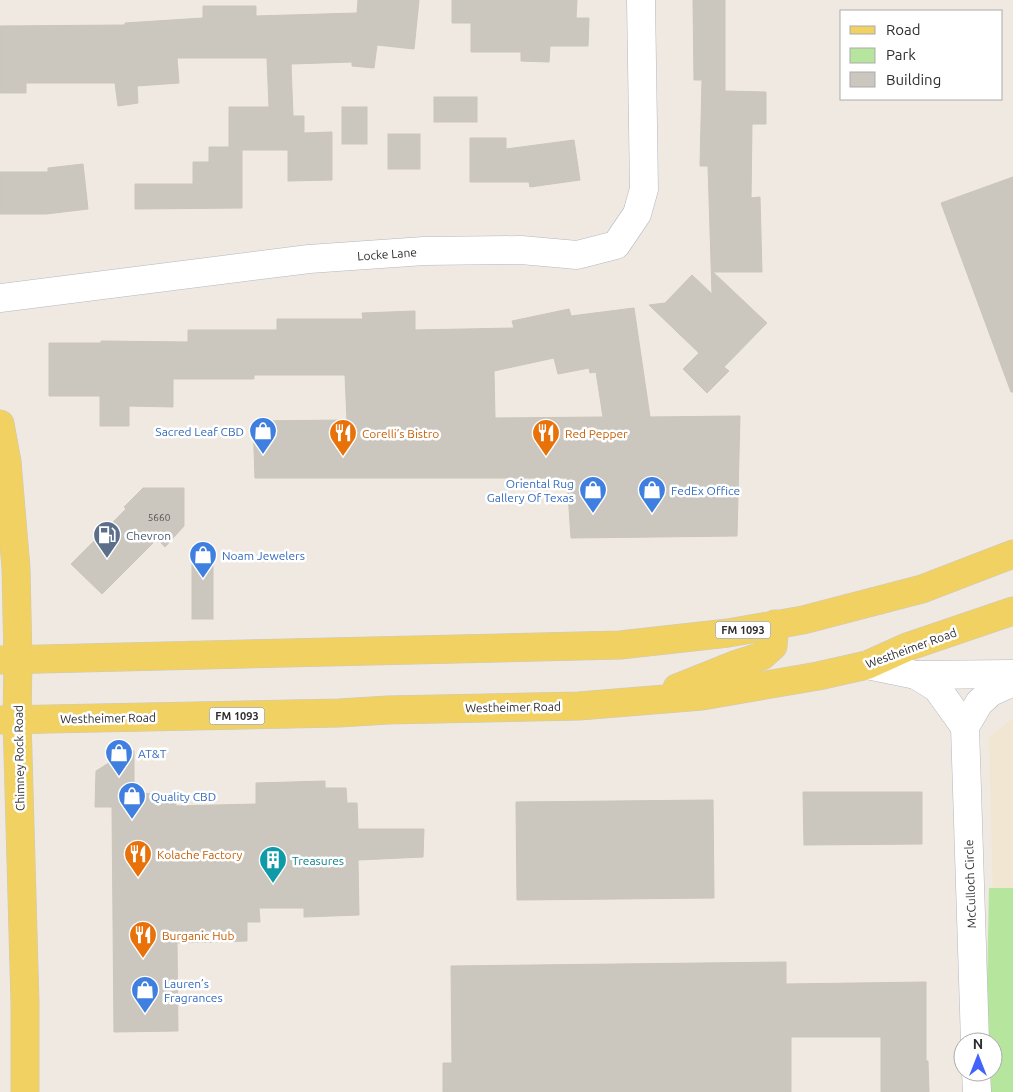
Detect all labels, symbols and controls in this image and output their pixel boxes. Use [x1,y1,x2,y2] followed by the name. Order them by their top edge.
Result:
[840,10,1003,100] legend
[886,21,921,38] text: Road
[886,46,916,63] text: Park
[886,71,941,88] text: Building
[357,245,417,263] street label: Locke Lane
[248,416,278,455] shop icon: Sacred Leaf CBD
[328,418,358,457] restaurant icon: Corelli’s Bistro
[531,418,561,457] restaurant icon: Red Pepper
[155,425,244,438] place label: Sacred Leaf CBD
[362,427,439,440] place label: Corelli’s Bistro
[565,427,628,440] place label: Red Pepper
[578,475,608,514] shop icon: Oriental Rug Gallery Of Texas
[637,475,667,514] shop icon: FedEx Office
[487,477,574,504] place label: Oriental Rug Gallery Of Texas
[671,484,740,497] place label: FedEx Office
[148,512,171,523] house number: 5660
[92,520,122,559] fuel station icon: Chevron
[126,529,171,542] place label: Chevron
[188,540,218,579] shop icon: Noam Jewelers
[222,549,305,562] place label: Noam Jewelers
[716,622,770,638] road number: FM 1093
[864,626,958,670] street label: Westheimer Road
[465,700,561,714] street label: Westheimer Road
[12,705,26,811] street label: Chimney Rock Road
[210,708,264,724] road number: FM 1093
[60,711,156,725] street label: Westheimer Road
[104,738,134,777] shop icon: AT&T
[138,747,167,760] place label: AT&T
[117,781,147,820] shop icon: Quality CBD
[151,790,216,803] place label: Quality CBD
[123,839,153,878] restaurant icon: Kolache Factory
[962,839,978,929] street label: McCulloch Circle
[258,845,288,884] building icon: Treasures
[157,848,242,861] place label: Kolache Factory
[292,854,344,867] place label: Treasures
[128,920,158,959] restaurant icon: Burganic Hub
[162,929,234,942] place label: Burganic Hub
[130,975,160,1014] shop icon: Lauren’s Fragrances
[164,977,223,1004] place label: Lauren’s Fragrances
[953,1032,1003,1082] north arrow
[973,1036,983,1052] text: N

